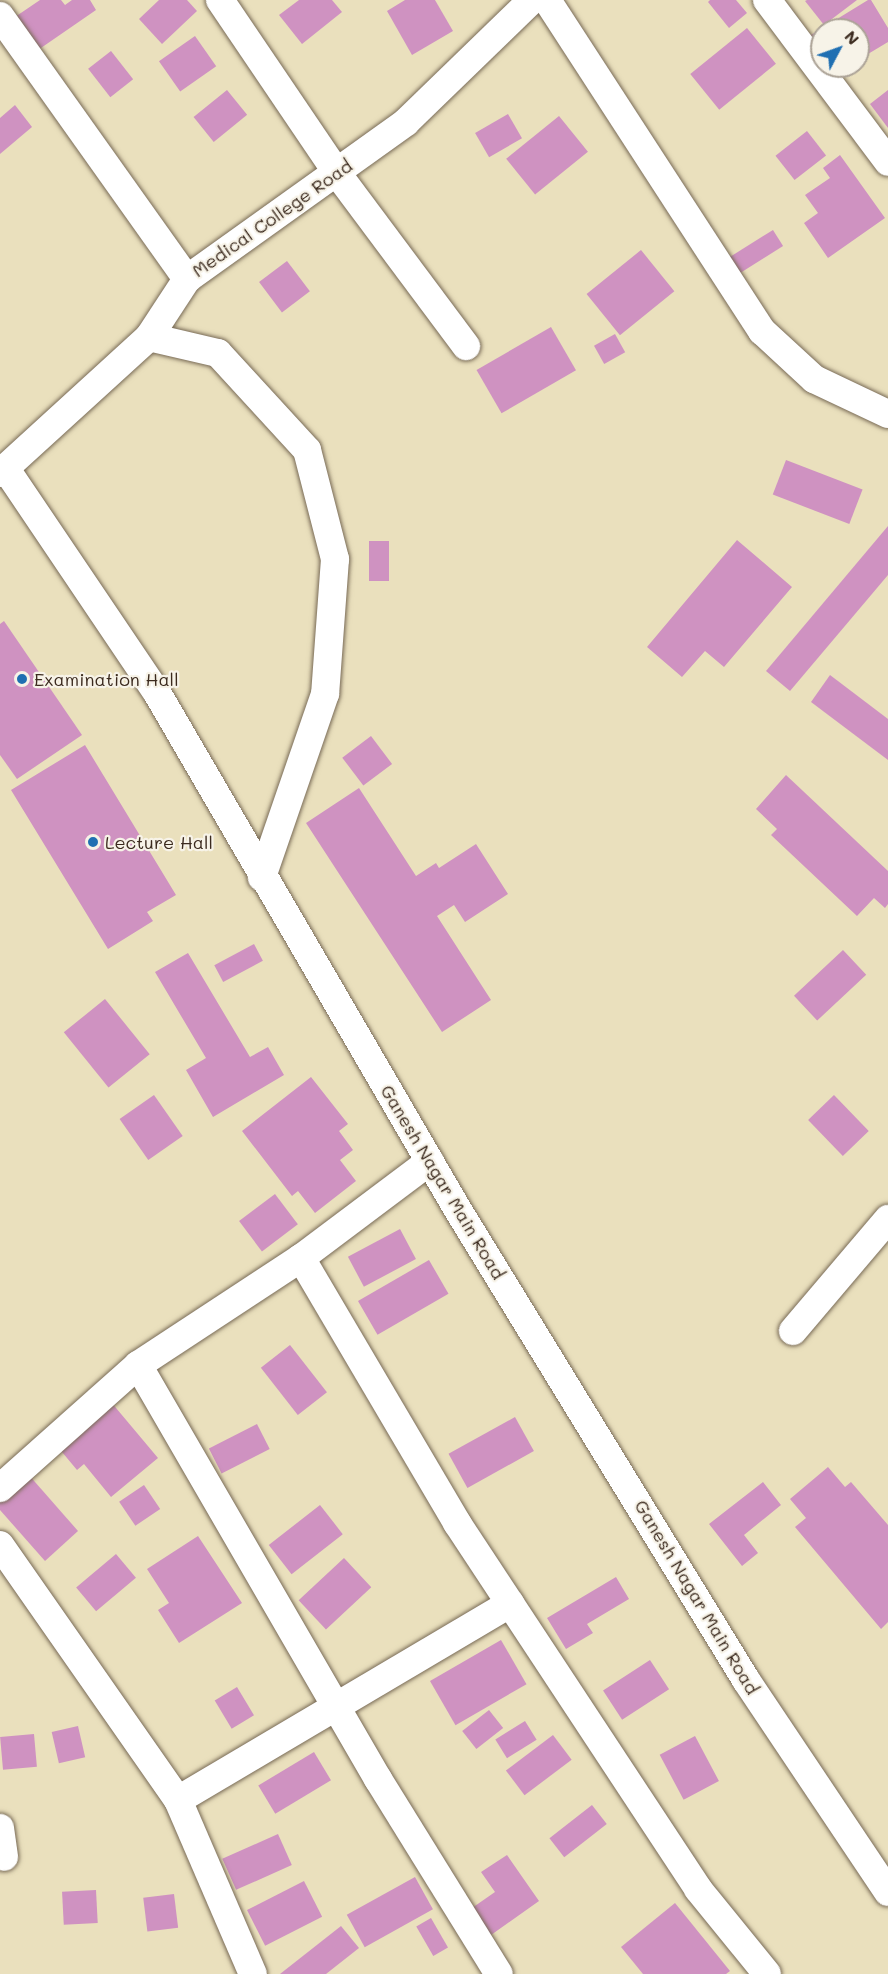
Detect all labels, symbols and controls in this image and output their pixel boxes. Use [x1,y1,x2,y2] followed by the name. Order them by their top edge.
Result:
[810,18,870,78] north arrow
[841,26,864,49] text: N
[188,155,356,281] street label: Medical College Road
[34,668,179,690] place label: Examination Hall
[15,672,29,686] marker: Examination Hall
[105,831,213,853] place label: Lecture Hall
[86,835,100,849] marker: Lecture Hall
[376,1081,510,1283] street label: Ganesh Nagar Main Road
[630,1496,764,1698] street label: Ganesh Nagar Main Road

